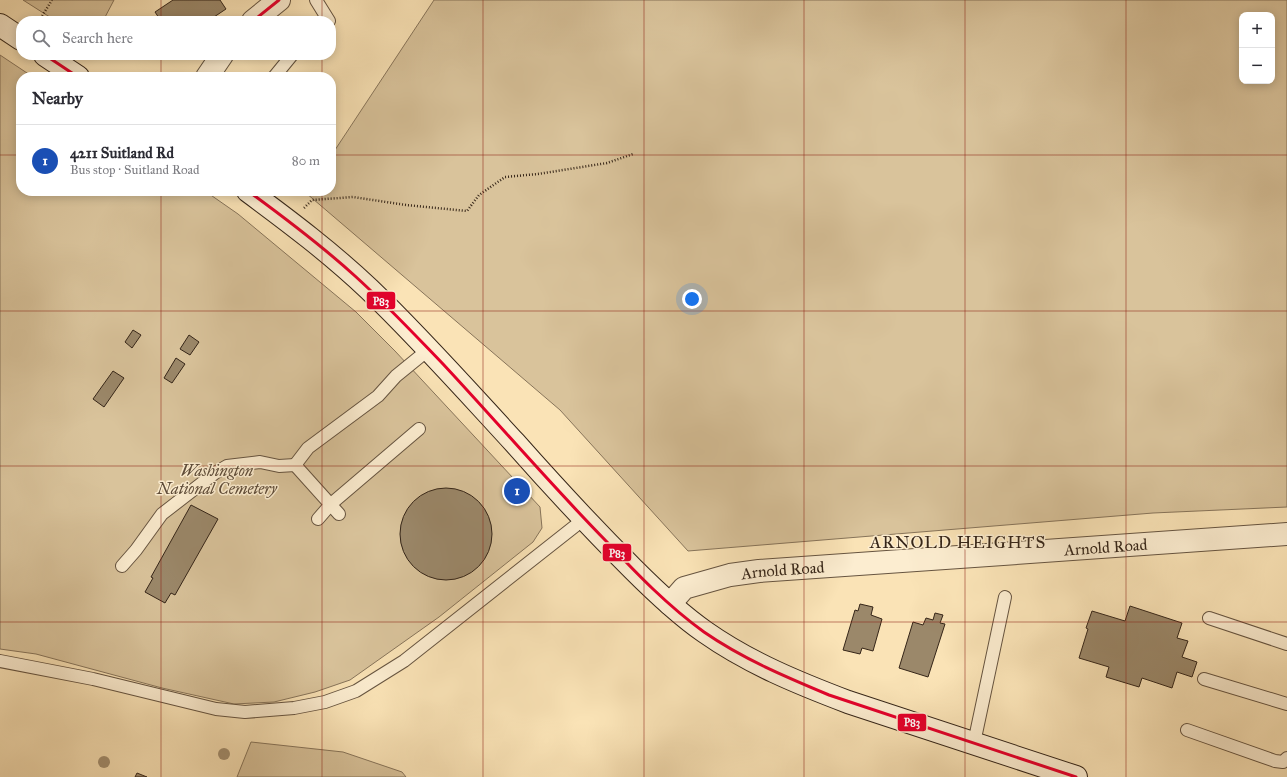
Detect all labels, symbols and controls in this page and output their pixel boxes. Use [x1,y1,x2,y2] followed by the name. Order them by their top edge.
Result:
[1239,12,1275,84] map controls
[1239,12,1275,48] button: +
[16,16,336,60] search box
[30,27,52,49] icon: search
[62,29,133,47] text: Search here
[1239,48,1275,84] button: −
[32,88,83,109] text: Nearby
[70,144,174,162] text: 4211 Suitland Rd
[42,153,48,169] text: 1
[292,153,320,169] text: 80 m
[70,162,200,178] text: Bus stop · Suitland Road
[682,289,702,309] your location
[366,291,396,310] line badge: P83
[373,295,389,309] text: P83
[156,461,278,498] park label: Washington National Cemetery
[504,476,530,506] pin: 1
[869,532,1046,553] district label: ARNOLD HEIGHTS
[1063,535,1148,560] street label: Arnold Road
[602,543,632,562] line badge: P83
[609,547,625,561] text: P83
[739,557,825,584] street label: Arnold Road
[897,713,927,732] line badge: P83
[904,716,920,730] text: P83

